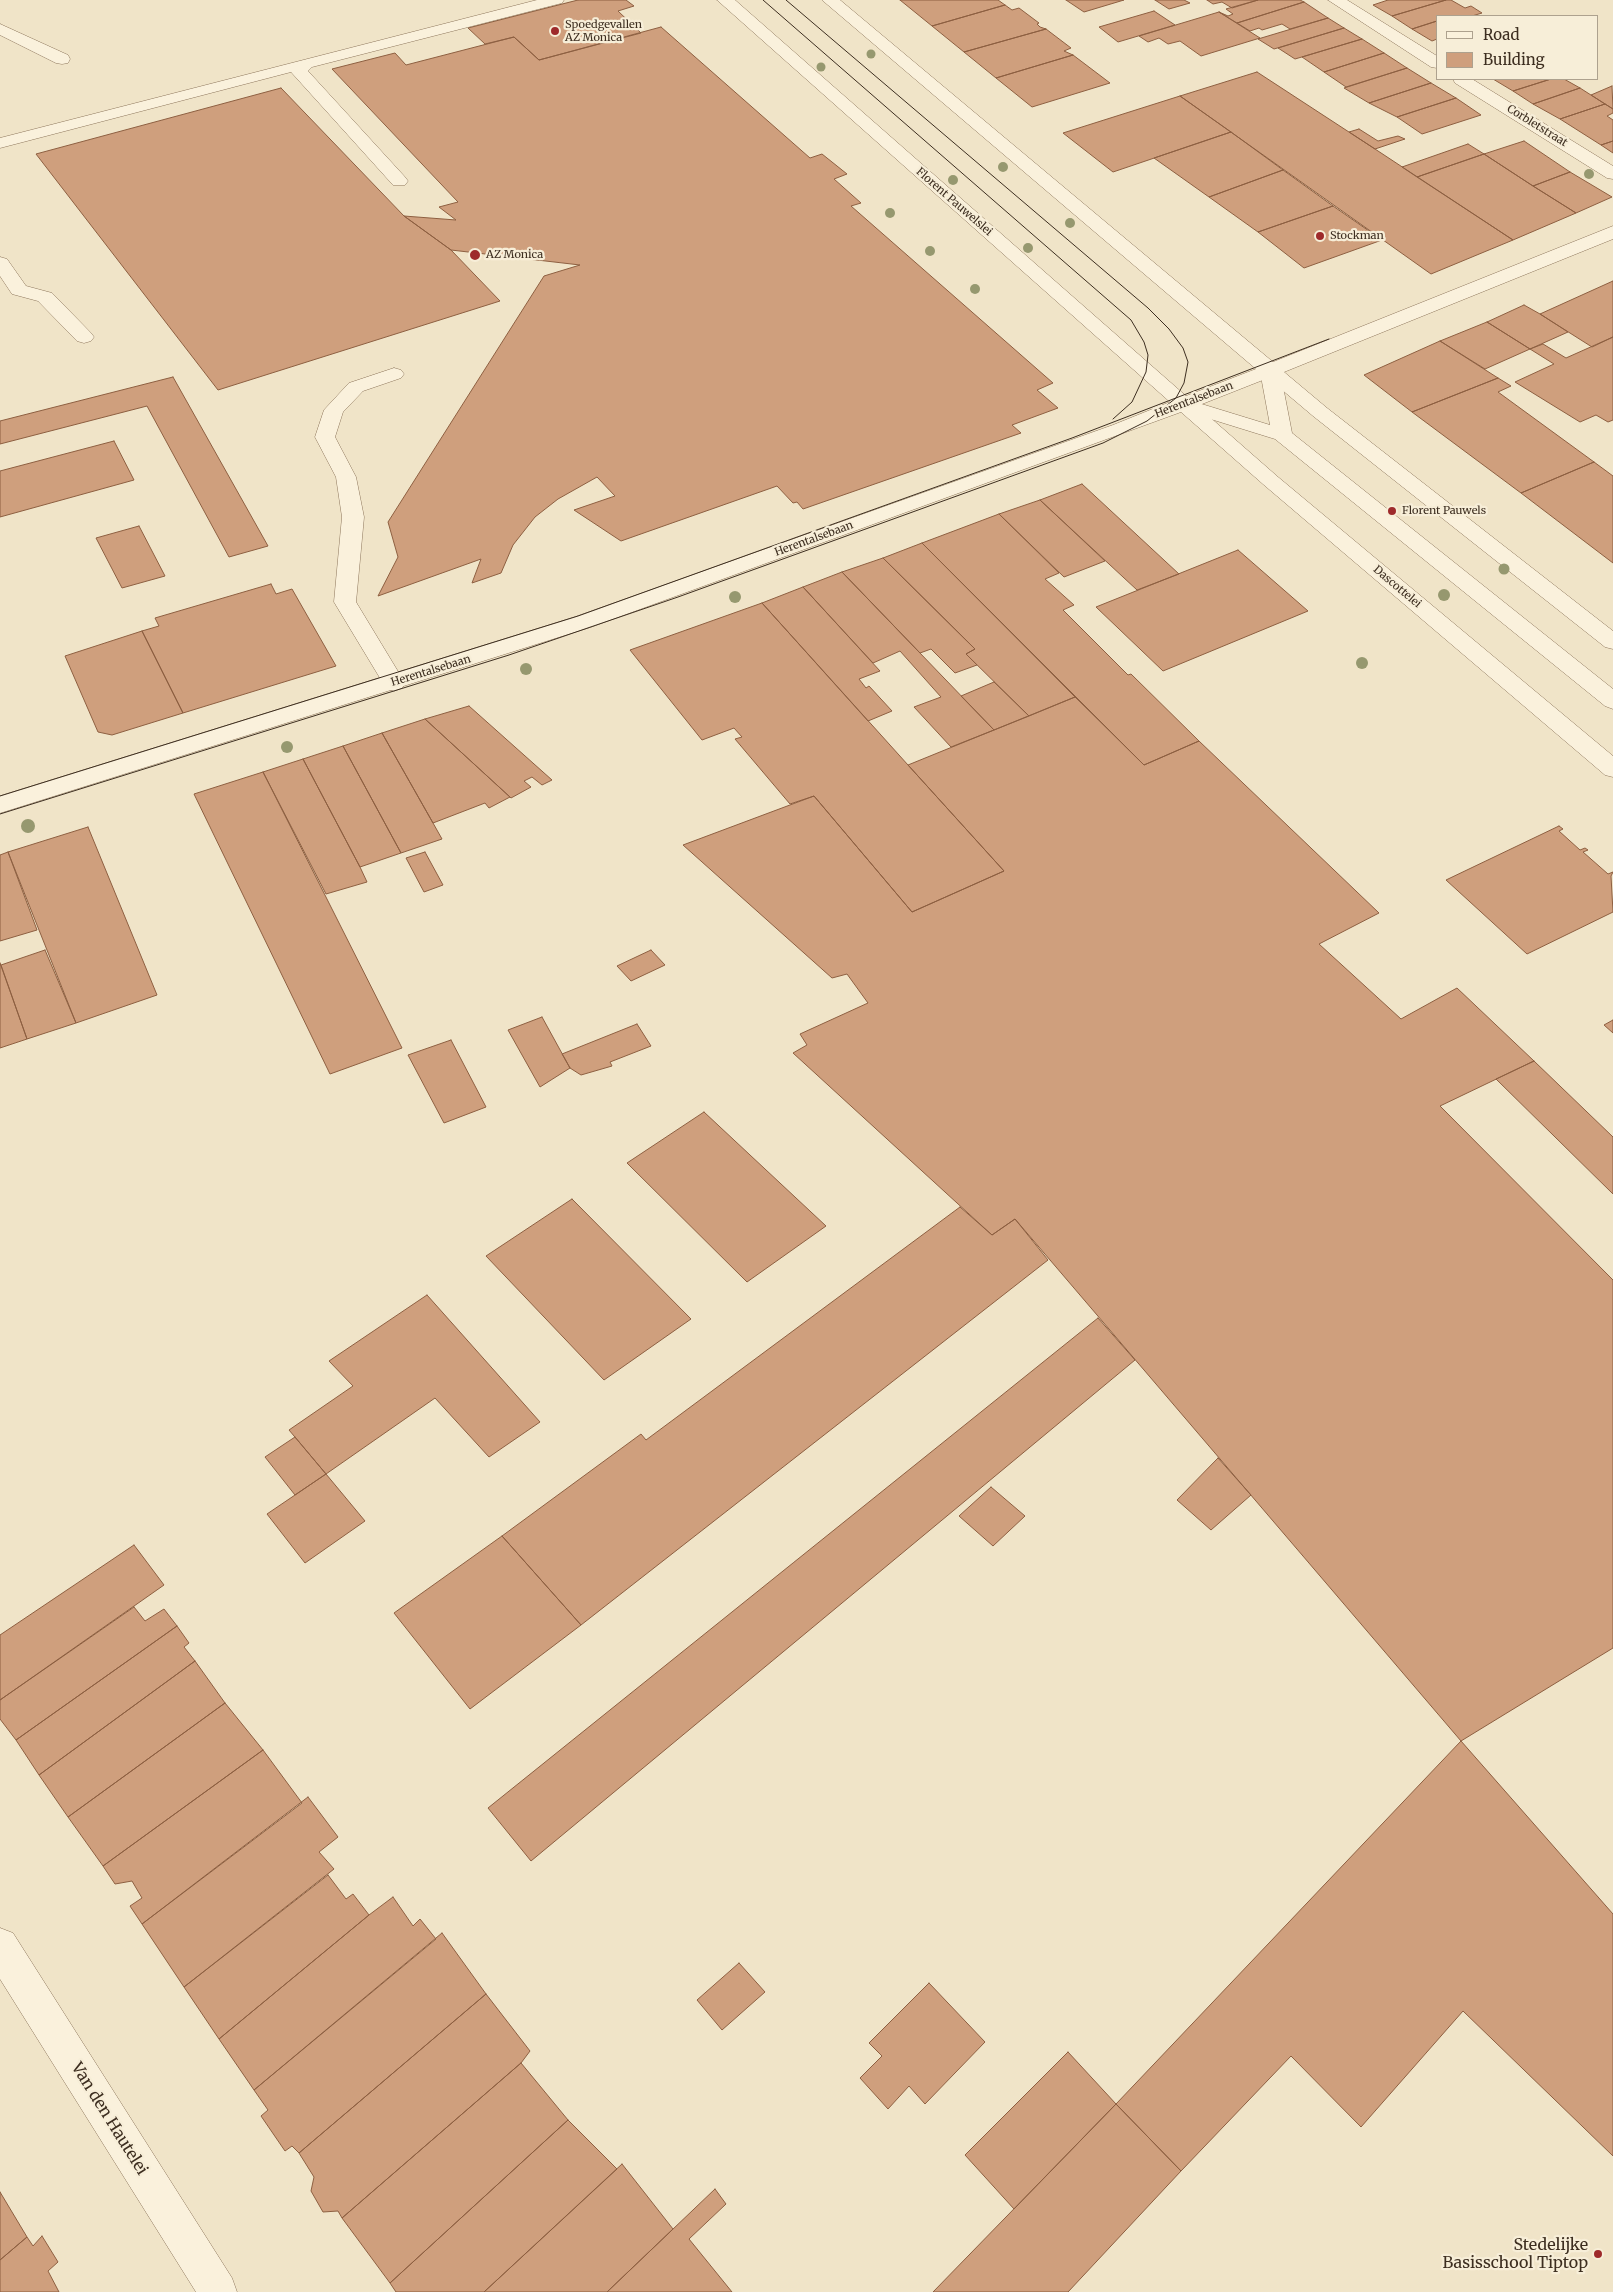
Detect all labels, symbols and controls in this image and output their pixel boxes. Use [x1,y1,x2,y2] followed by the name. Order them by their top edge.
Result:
[1436,15,1598,80] legend
[565,18,642,44] place label: Spoedgevallen AZ Monica
[549,25,561,37] marker: Spoedgevallen AZ Monica
[1483,25,1519,44] text: Road
[1483,50,1545,69] text: Building
[1504,102,1570,150] street label: Corbletstraat
[913,165,995,239] street label: Florent Pauwelslei
[1330,229,1384,243] place label: Stockman
[1314,230,1326,242] marker: Stockman
[468,248,482,262] marker: AZ Monica
[486,248,543,262] place label: AZ Monica
[1153,379,1235,421] street label: Herentalsebaan
[1402,504,1486,518] place label: Florent Pauwels
[1386,505,1398,517] marker: Florent Pauwels
[773,519,855,559] street label: Herentalsebaan
[1370,563,1424,611] street label: Dascottelei
[390,653,472,689] street label: Herentalsebaan
[67,2059,151,2179] street label: Van den Hautelei
[1442,2235,1588,2273] place label: Stedelijke Basisschool Tiptop
[1592,2248,1604,2260] marker: Stedelijke Basisschool Tiptop

